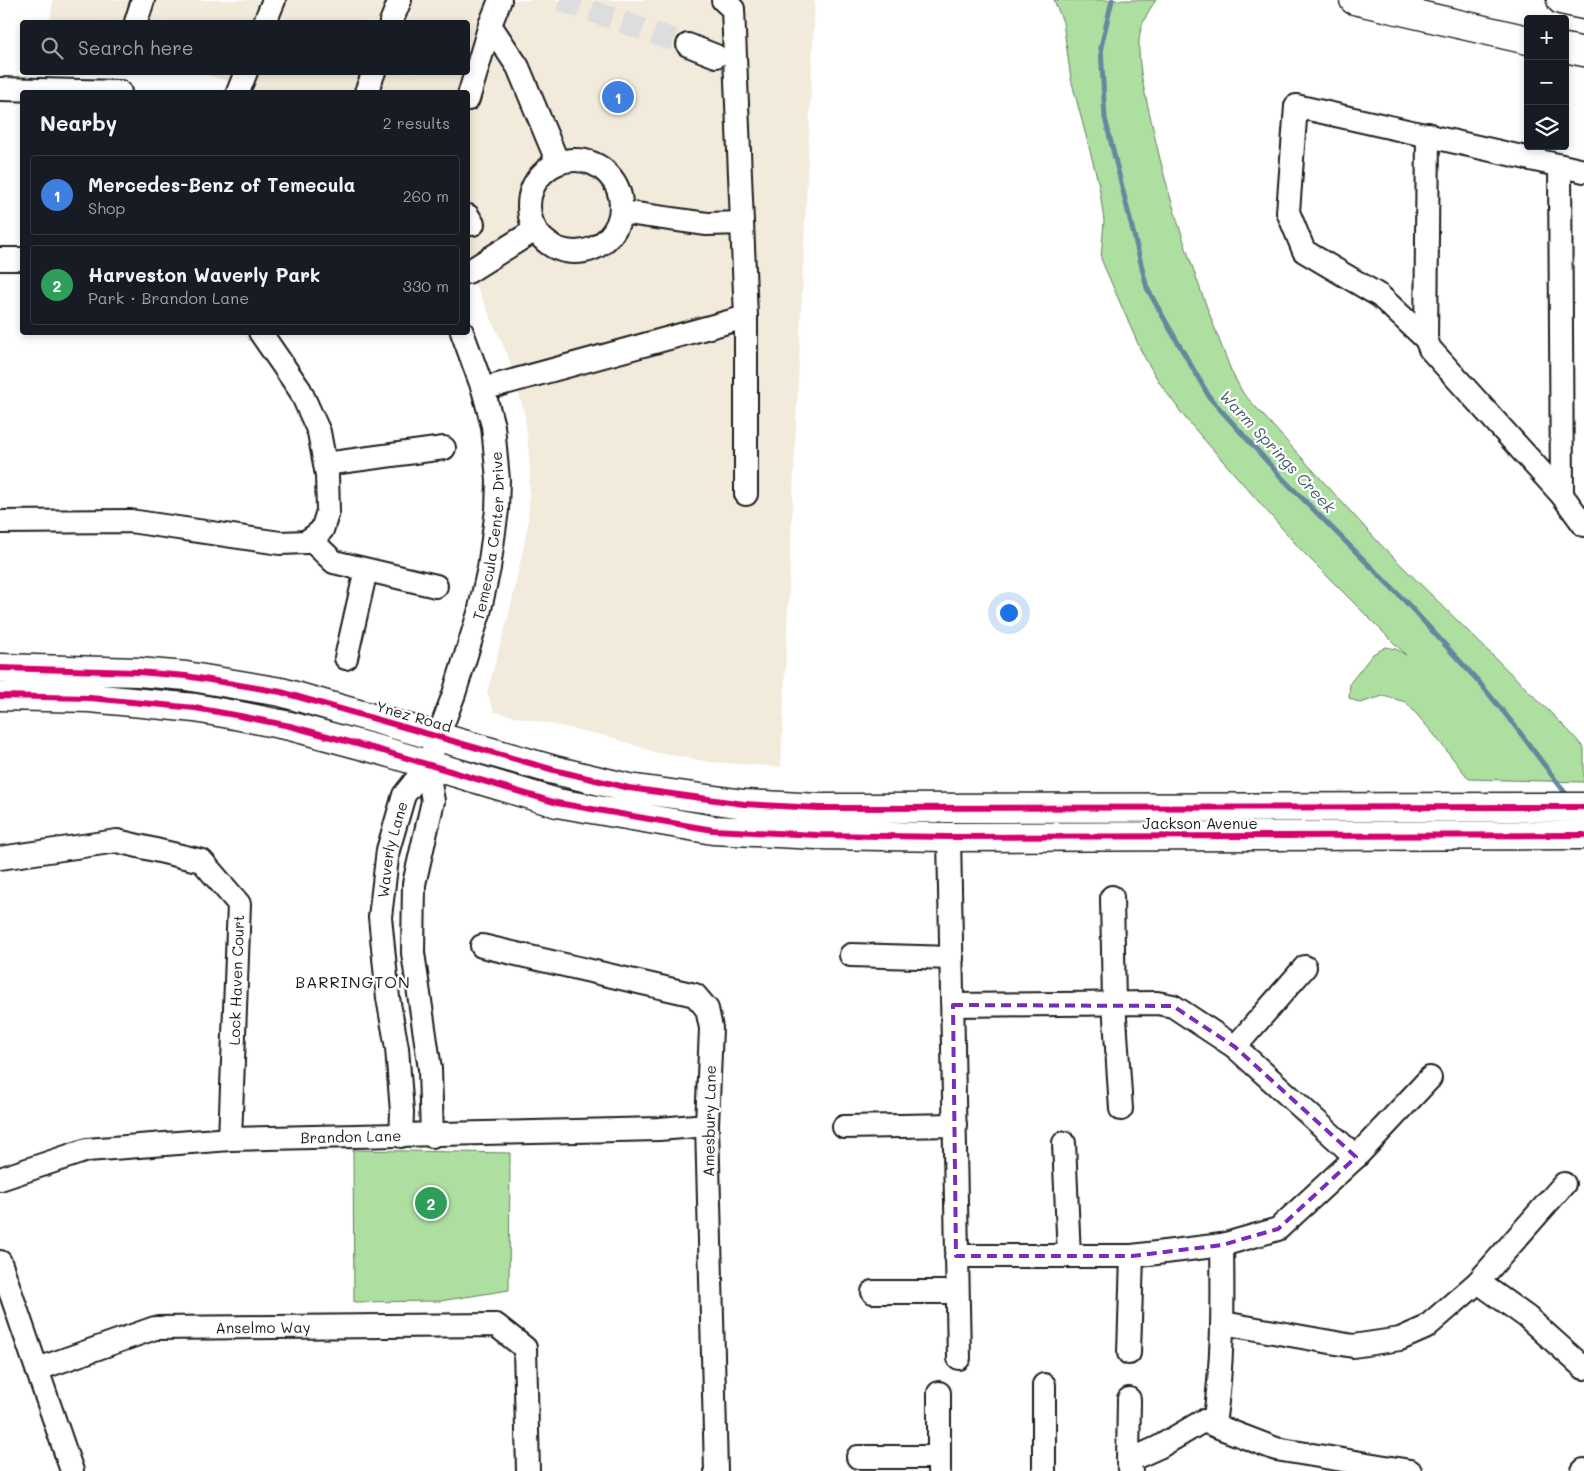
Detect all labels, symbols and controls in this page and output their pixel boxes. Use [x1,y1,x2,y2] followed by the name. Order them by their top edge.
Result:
[1524,15,1569,150] map controls
[1524,15,1569,60] button: +
[20,20,470,75] search box
[38,34,66,62] icon: search
[78,35,194,60] text: Search here
[1524,60,1569,105] button: −
[602,78,634,116] pin: 1
[1524,105,1569,150] button: layers
[40,109,117,136] text: Nearby
[383,112,450,133] text: 2 results
[88,172,355,197] text: Mercedes-Benz of Temecula
[53,185,61,206] text: 1
[403,185,449,206] text: 260 m
[88,197,125,218] text: Shop
[88,262,320,287] text: Harveston Waverly Park
[53,275,61,296] text: 2
[403,275,449,296] text: 330 m
[88,287,249,308] text: Park · Brandon Lane
[1216,385,1341,517] water label: Warm Springs Creek
[467,451,508,623] street label: Temecula Center Drive
[996,600,1022,626] your location
[374,696,454,736] street label: Ynez Road
[372,799,412,899] street label: Waverly Lane
[1142,813,1258,833] street label: Jackson Avenue
[224,914,248,1046] street label: Lock Haven Court
[295,971,411,992] district label: BARRINGTON
[698,1065,720,1177] street label: Amesbury Lane
[300,1125,402,1147] street label: Brandon Lane
[415,1184,447,1222] pin: 2
[215,1317,311,1337] street label: Anselmo Way

